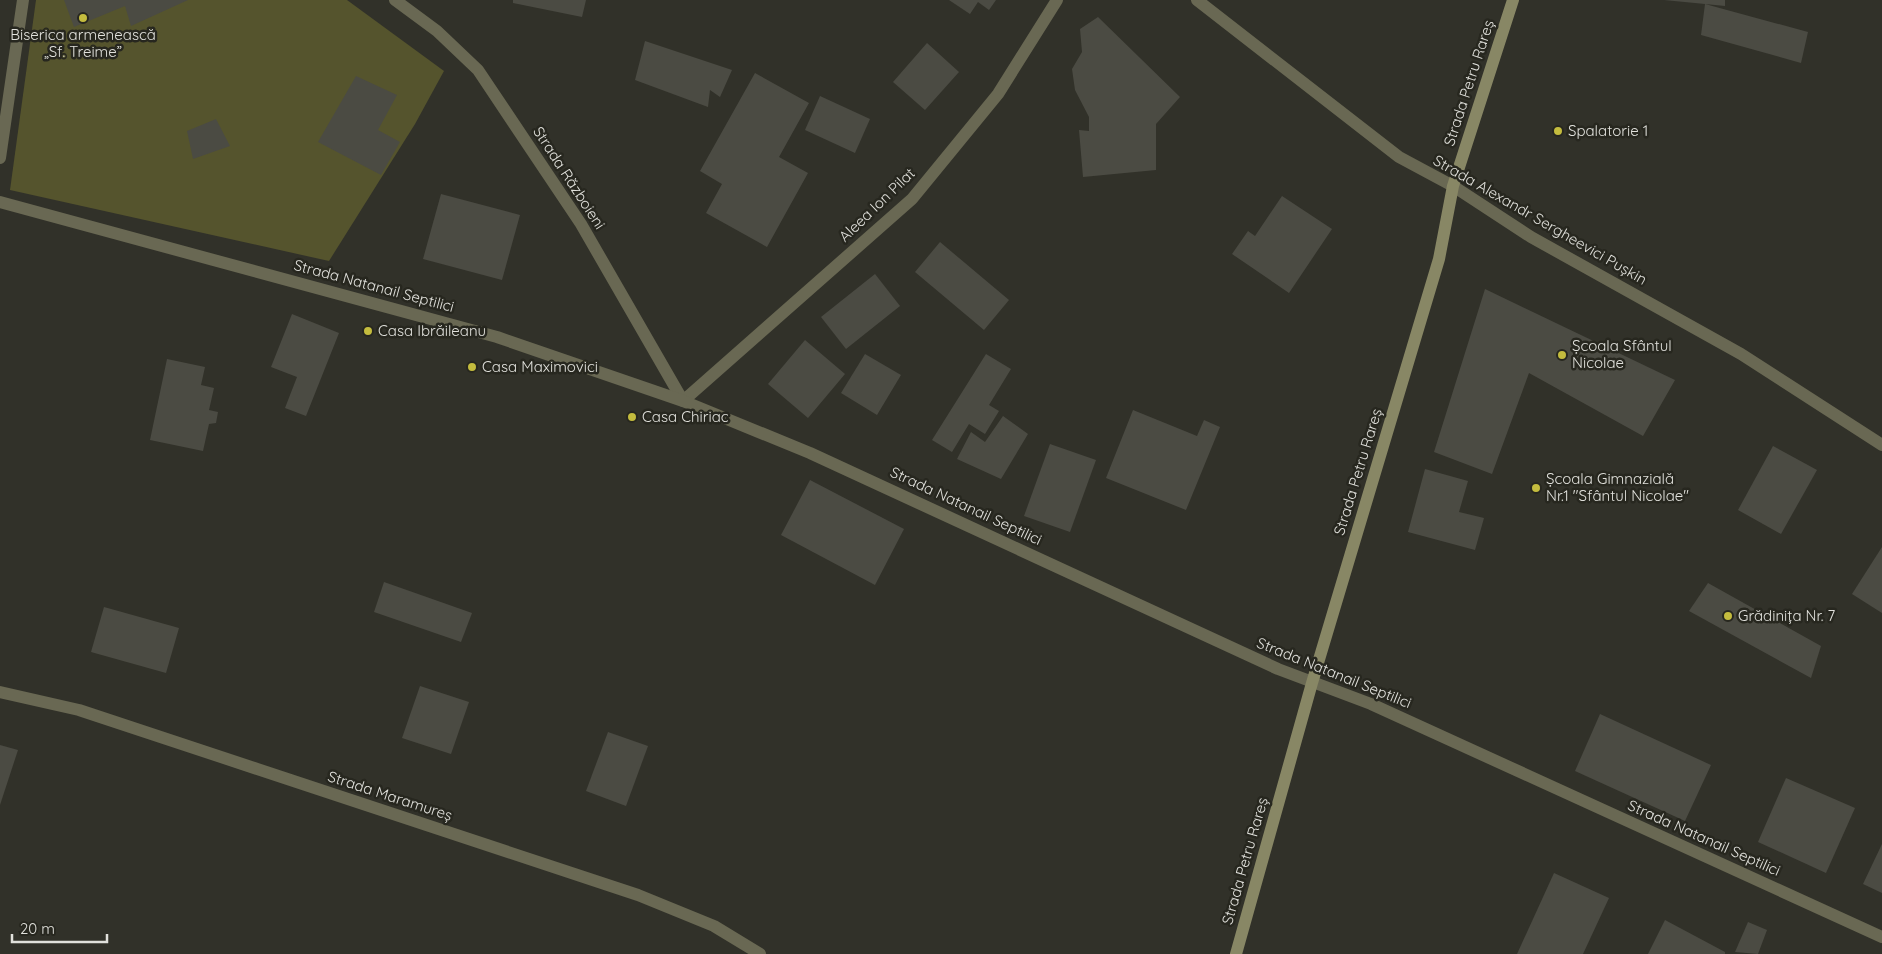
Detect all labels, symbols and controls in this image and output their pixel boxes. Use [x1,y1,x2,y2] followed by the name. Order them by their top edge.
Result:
[77,12,89,24] marker: Biserica armenească „Sf. Treime”
[1439,17,1498,148] street label: Strada Petru Rareș
[10,25,156,61] place label: Biserica armenească „Sf. Treime”
[1568,121,1648,140] place label: Spalatorie 1
[529,123,610,233] street label: Strada Războieni
[1552,125,1564,137] marker: Spalatorie 1
[1430,150,1650,289] street label: Strada Alexandr Sergheevici Pușkin
[835,164,919,246] street label: Aleea Ion Pilat
[292,255,456,316] street label: Strada Natanail Septilici
[378,321,486,340] place label: Casa Ibrăileanu
[362,325,374,337] marker: Casa Ibrăileanu
[1572,336,1672,372] place label: Școala Sfântul Nicolae
[1556,349,1568,361] marker: Școala Sfântul Nicolae
[482,357,598,376] place label: Casa Maximovici
[466,361,478,373] marker: Casa Maximovici
[1329,406,1386,537] street label: Strada Petru Rareș
[642,407,729,426] place label: Casa Chiriac
[626,411,638,423] marker: Casa Chiriac
[887,462,1045,549] street label: Strada Natanail Septilici
[1546,469,1689,505] place label: Școala Gimnazială Nr.1 "Sfântul Nicolae"
[1530,482,1542,494] marker: Școala Gimnazială Nr.1 "Sfântul Nicolae"
[1738,606,1835,625] place label: Grădinița Nr. 7
[1722,610,1734,622] marker: Grădinița Nr. 7
[1254,633,1414,712] street label: Strada Natanail Septilici
[325,766,455,825] street label: Strada Maramureș
[1217,795,1272,927] street label: Strada Petru Rareș
[1625,795,1783,880] street label: Strada Natanail Septilici
[12,912,108,944] scale bar
[20,919,55,938] text: 20 m

